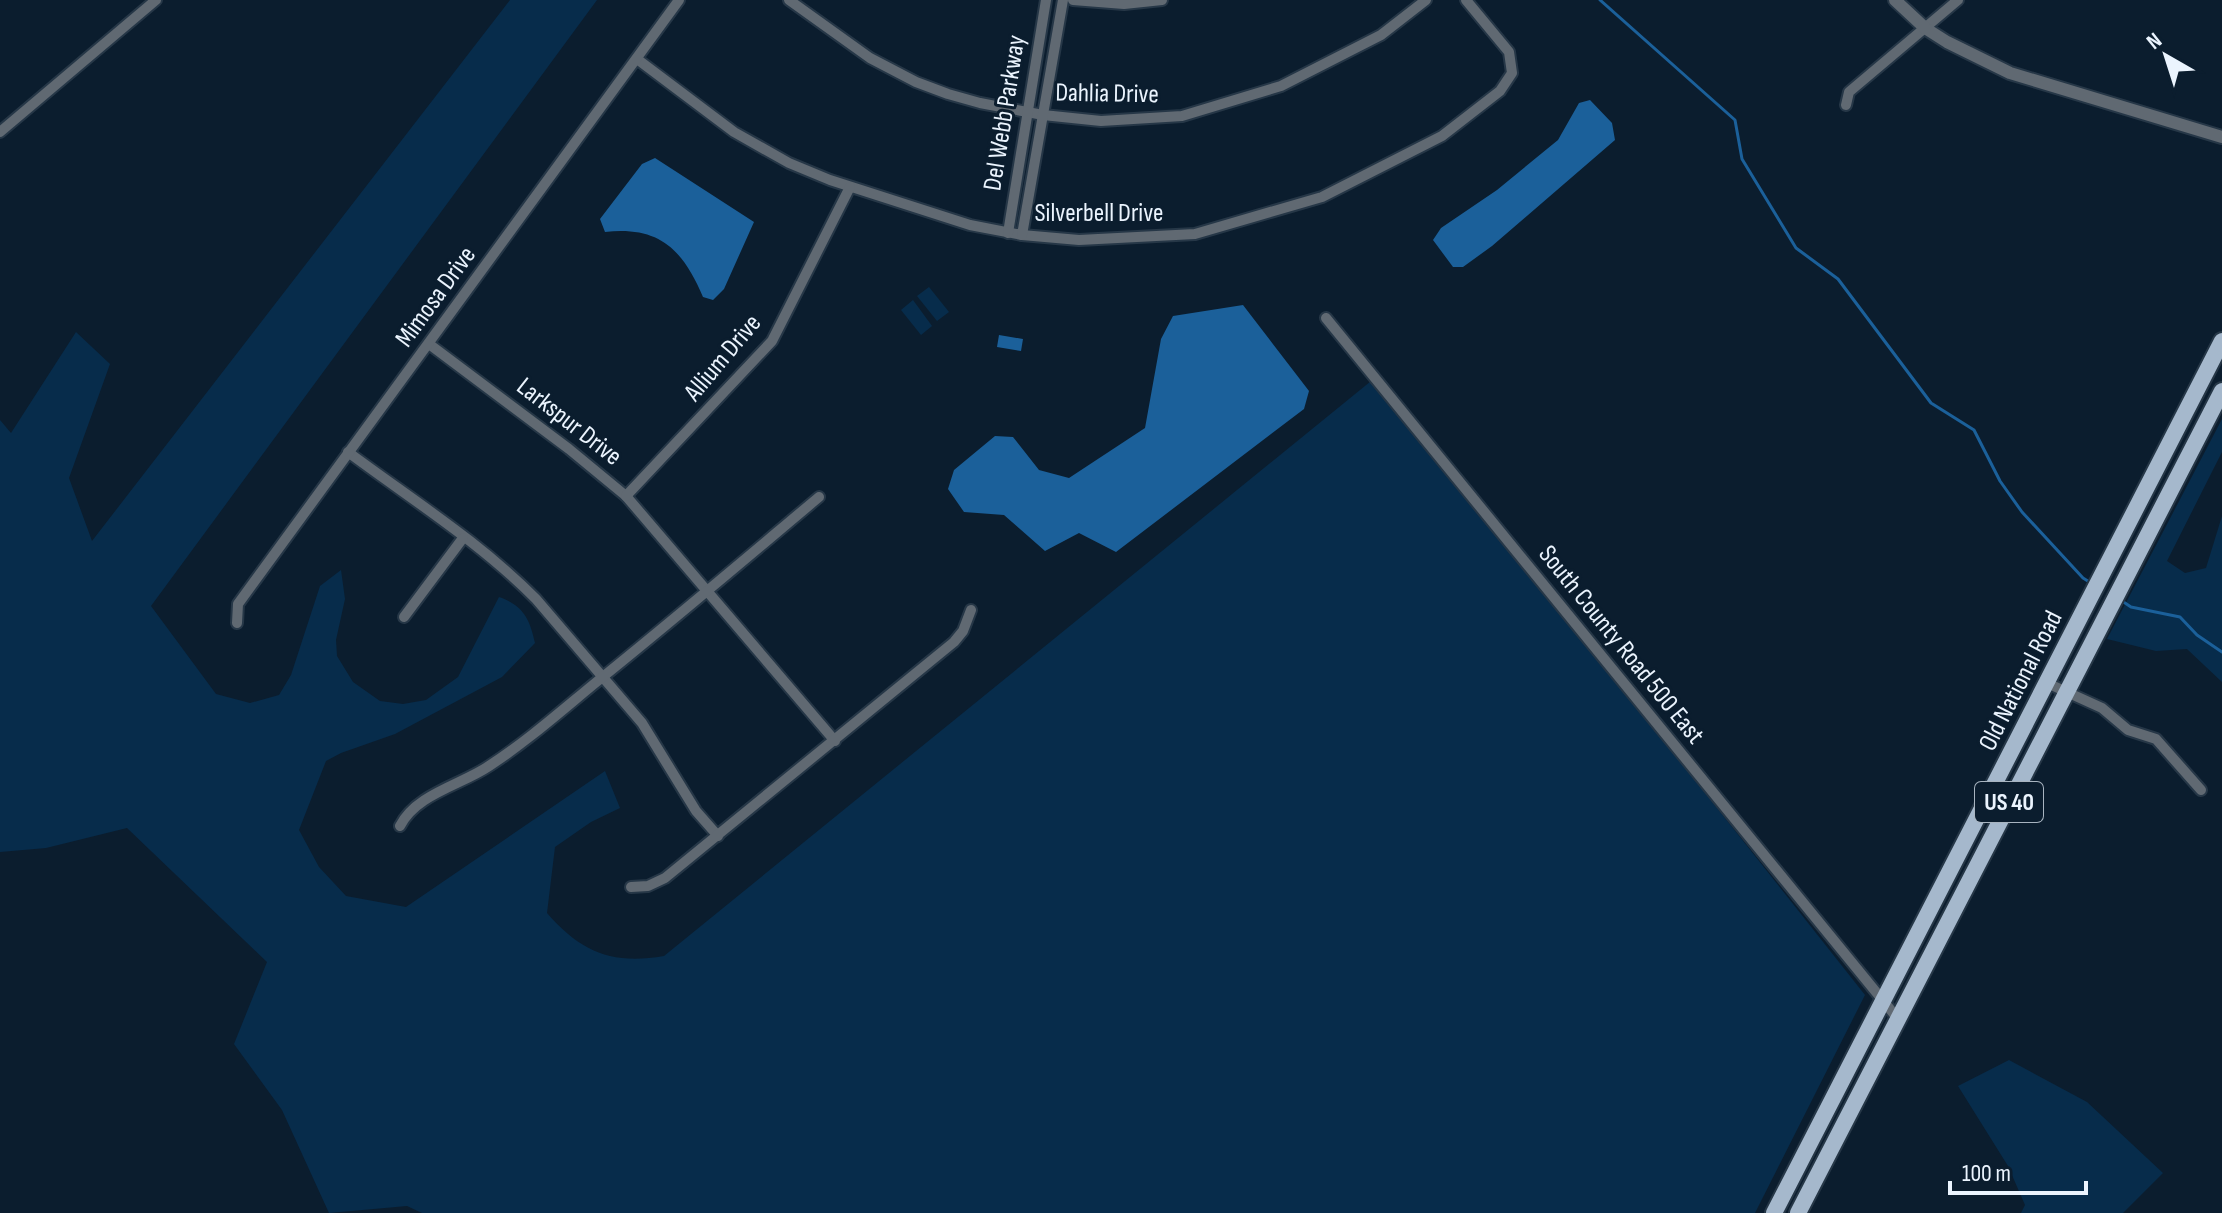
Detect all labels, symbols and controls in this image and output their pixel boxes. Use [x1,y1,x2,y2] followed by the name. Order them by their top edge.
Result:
[2126,16,2206,96] north arrow
[2141,27,2167,56] text: N
[977,33,1033,193] street label: Del Webb Parkway
[1055,78,1159,110] street label: Dahlia Drive
[1034,198,1164,229] street label: Silverbell Drive
[389,241,483,353] street label: Mimosa Drive
[677,308,768,408] street label: Allium Drive
[510,371,628,473] street label: Larkspur Drive
[1531,540,1711,751] street label: South County Road 500 East
[1972,606,2070,756] street label: Old National Road
[1975,782,2043,822] road number: US 40
[1950,1145,2086,1195] scale bar
[1962,1159,2011,1188] text: 100 m

